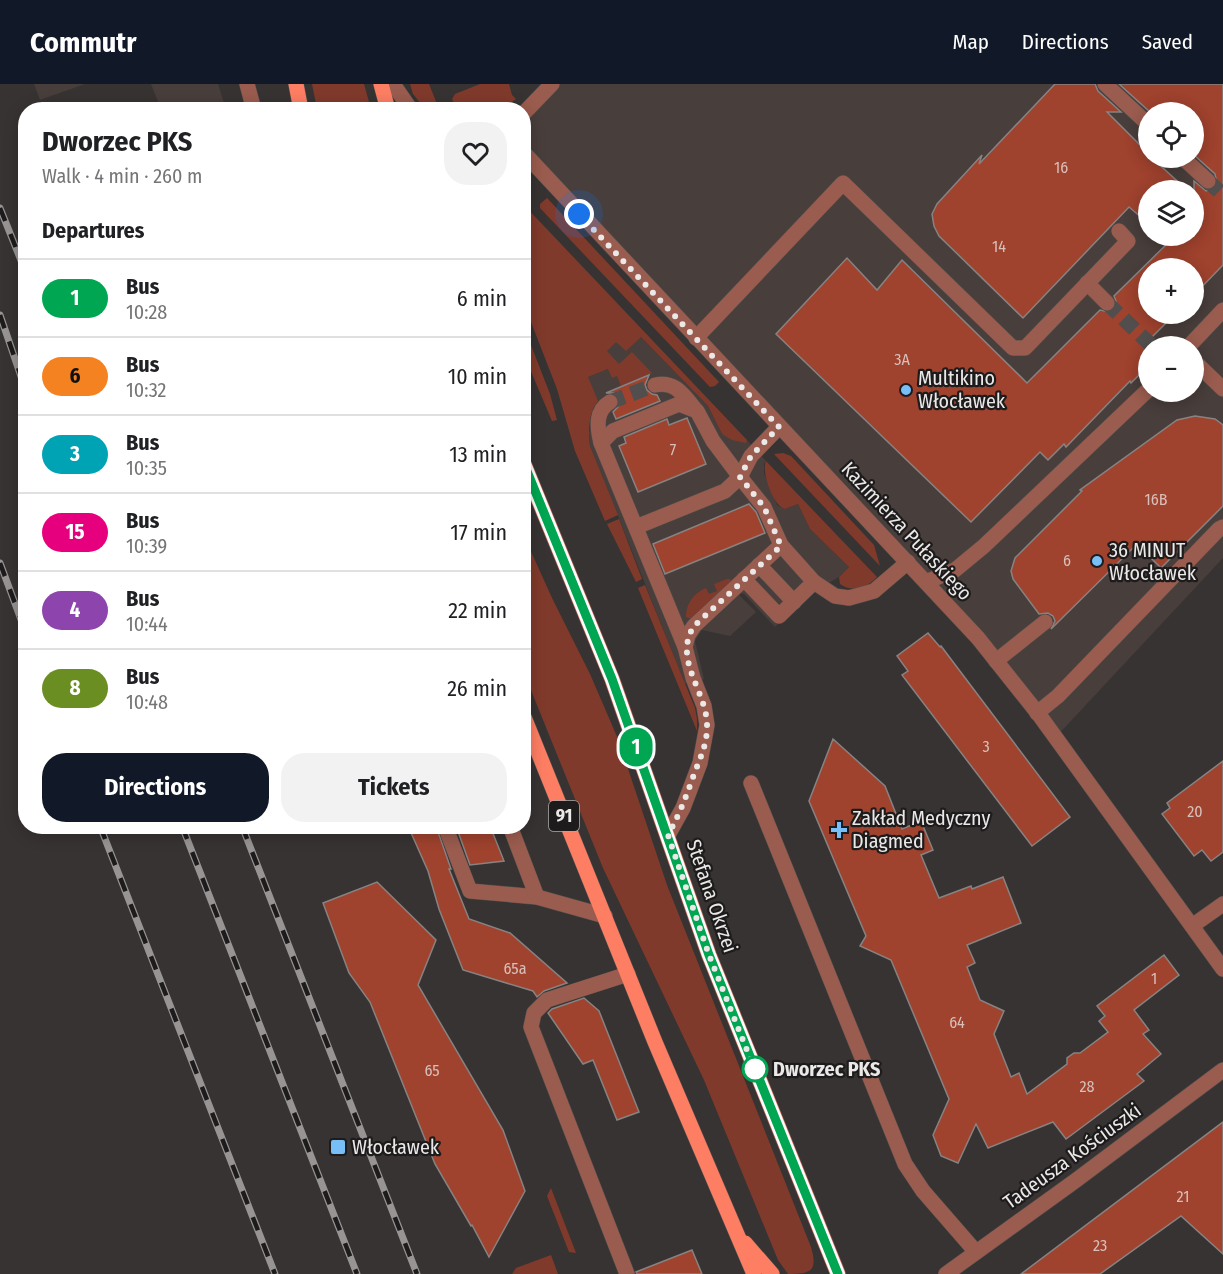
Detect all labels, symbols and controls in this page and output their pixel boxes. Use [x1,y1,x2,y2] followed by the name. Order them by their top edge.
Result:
[30,26,136,59] text: Commutr
[952,29,989,55] text: Map
[1022,29,1109,55] text: Directions
[1142,29,1193,55] text: Saved
[1138,102,1204,402] map controls
[1138,102,1204,168] button: locate
[444,122,507,185] button: heart
[42,125,192,158] text: Dworzec PKS
[1054,158,1068,177] house number: 16
[42,164,202,188] text: Walk · 4 min · 260 m
[1138,180,1204,246] button: layers
[564,199,594,229] your location
[42,217,144,244] text: Departures
[992,237,1006,256] house number: 14
[1138,258,1204,324] button: +
[126,273,159,300] text: Bus
[71,285,79,311] text: 1
[457,285,507,312] text: 6 min
[126,300,167,324] text: 10:28
[1138,336,1204,402] button: −
[894,350,910,369] house number: 3A
[126,351,159,378] text: Bus
[70,363,80,389] text: 6
[448,363,507,390] text: 10 min
[918,366,1006,413] place label: Multikino Włocławek
[126,378,166,402] text: 10:32
[899,383,913,397] marker: Multikino Włocławek
[126,429,159,456] text: Bus
[670,440,677,459] house number: 7
[70,441,80,467] text: 3
[449,441,507,468] text: 13 min
[126,456,167,480] text: 10:35
[837,457,977,605] street label: Kazimierza Pułaskiego
[1145,490,1168,509] house number: 16B
[126,507,159,534] text: Bus
[65,519,85,545] text: 15
[450,519,507,546] text: 17 min
[126,534,167,558] text: 10:39
[1109,538,1197,585] place label: 36 MINUT Włocławek
[1063,551,1071,570] house number: 6
[1090,554,1104,568] marker: 36 MINUT Włocławek
[126,585,159,612] text: Bus
[70,597,80,623] text: 4
[448,597,507,624] text: 22 min
[126,612,168,636] text: 10:44
[126,663,159,690] text: Bus
[69,675,81,701] text: 8
[447,675,507,702] text: 26 min
[126,690,168,714] text: 10:48
[616,728,656,766] line badge: 1
[632,734,640,760] text: 1
[982,737,990,756] house number: 3
[42,753,269,822] button: Directions
[281,753,507,822] button: Tickets
[549,801,579,831] road number: 91
[1187,802,1203,821] house number: 20
[852,806,990,853] place label: Zakład Medyczny Diagmed
[830,821,848,839] marker: Zakład Medyczny Diagmed
[681,836,743,956] street label: Stefana Okrzei
[503,959,527,978] house number: 65a
[1151,969,1157,988] house number: 1
[949,1013,965,1032] house number: 64
[742,1056,768,1082] marker: Dworzec PKS
[773,1057,880,1081] place label: Dworzec PKS
[424,1061,440,1080] house number: 65
[1079,1077,1095,1096] house number: 28
[999,1098,1145,1214] street label: Tadeusza Kościuszki
[352,1135,440,1159] place label: Włocławek
[329,1138,347,1156] marker: Włocławek
[1177,1187,1189,1206] house number: 21
[1093,1236,1107,1255] house number: 23

